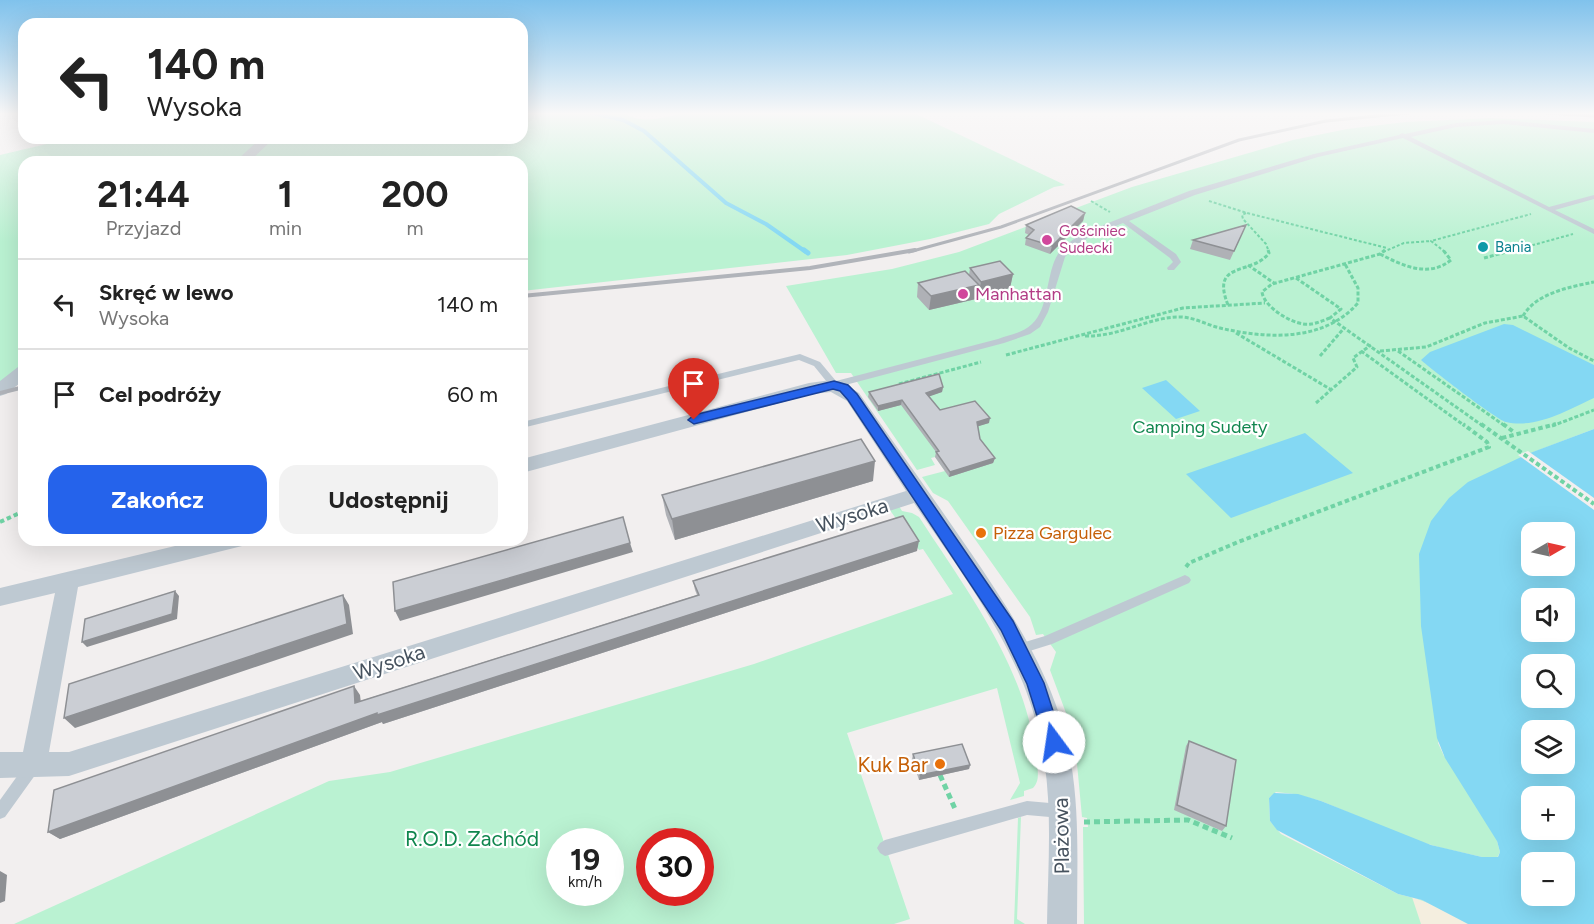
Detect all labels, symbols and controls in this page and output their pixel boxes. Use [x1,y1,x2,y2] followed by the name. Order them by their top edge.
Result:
[147,39,265,90] text: 140 m
[48,42,126,120] icon: left
[147,90,242,123] text: Wysoka
[97,173,190,216] text: 21:44
[278,173,293,216] text: 1
[381,173,449,216] text: 200
[106,216,181,240] text: Przyjazd
[269,216,302,240] text: min
[406,216,423,240] text: m
[1059,222,1126,257] place label: Gościniec Sudecki
[1040,233,1054,247] marker: Gościniec Sudecki
[1495,238,1531,256] place label: Bania
[1476,240,1490,254] marker: Bania
[99,279,234,306] text: Skręć w lewo
[975,283,1061,305] place label: Manhattan
[956,287,970,301] marker: Manhattan
[48,288,81,321] icon: left
[437,291,498,318] text: 140 m
[99,306,169,330] text: Wysoka
[668,358,719,420] pin
[677,367,710,400] icon: arrive
[48,378,81,411] icon: arrive
[99,381,221,408] text: Cel podróży
[447,381,498,408] text: 60 m
[1132,416,1268,438] park label: Camping Sudety
[48,465,267,534] button: Zakończ
[279,465,498,534] button: Udostępnij
[813,492,891,538] street label: Wysoka
[993,522,1112,544] place label: Pizza Gargulec
[1521,522,1575,576] north arrow
[1521,522,1575,906] map controls
[974,526,988,540] marker: Pizza Gargulec
[1521,588,1575,642] button: sound
[350,639,428,685] street label: Wysoka
[1521,654,1575,708] button: search
[1022,710,1086,774] position arrow
[1521,720,1575,774] button: layers
[858,752,928,777] place label: Kuk Bar
[933,757,947,771] marker: Kuk Bar
[1521,786,1575,840] button: +
[1048,797,1074,875] street label: Plażowa
[405,826,539,851] park label: R.O.D. Zachód
[636,828,714,906] speed limit sign: 30
[570,841,600,878] text: 19
[1521,852,1575,906] button: −
[568,873,602,891] text: km/h

